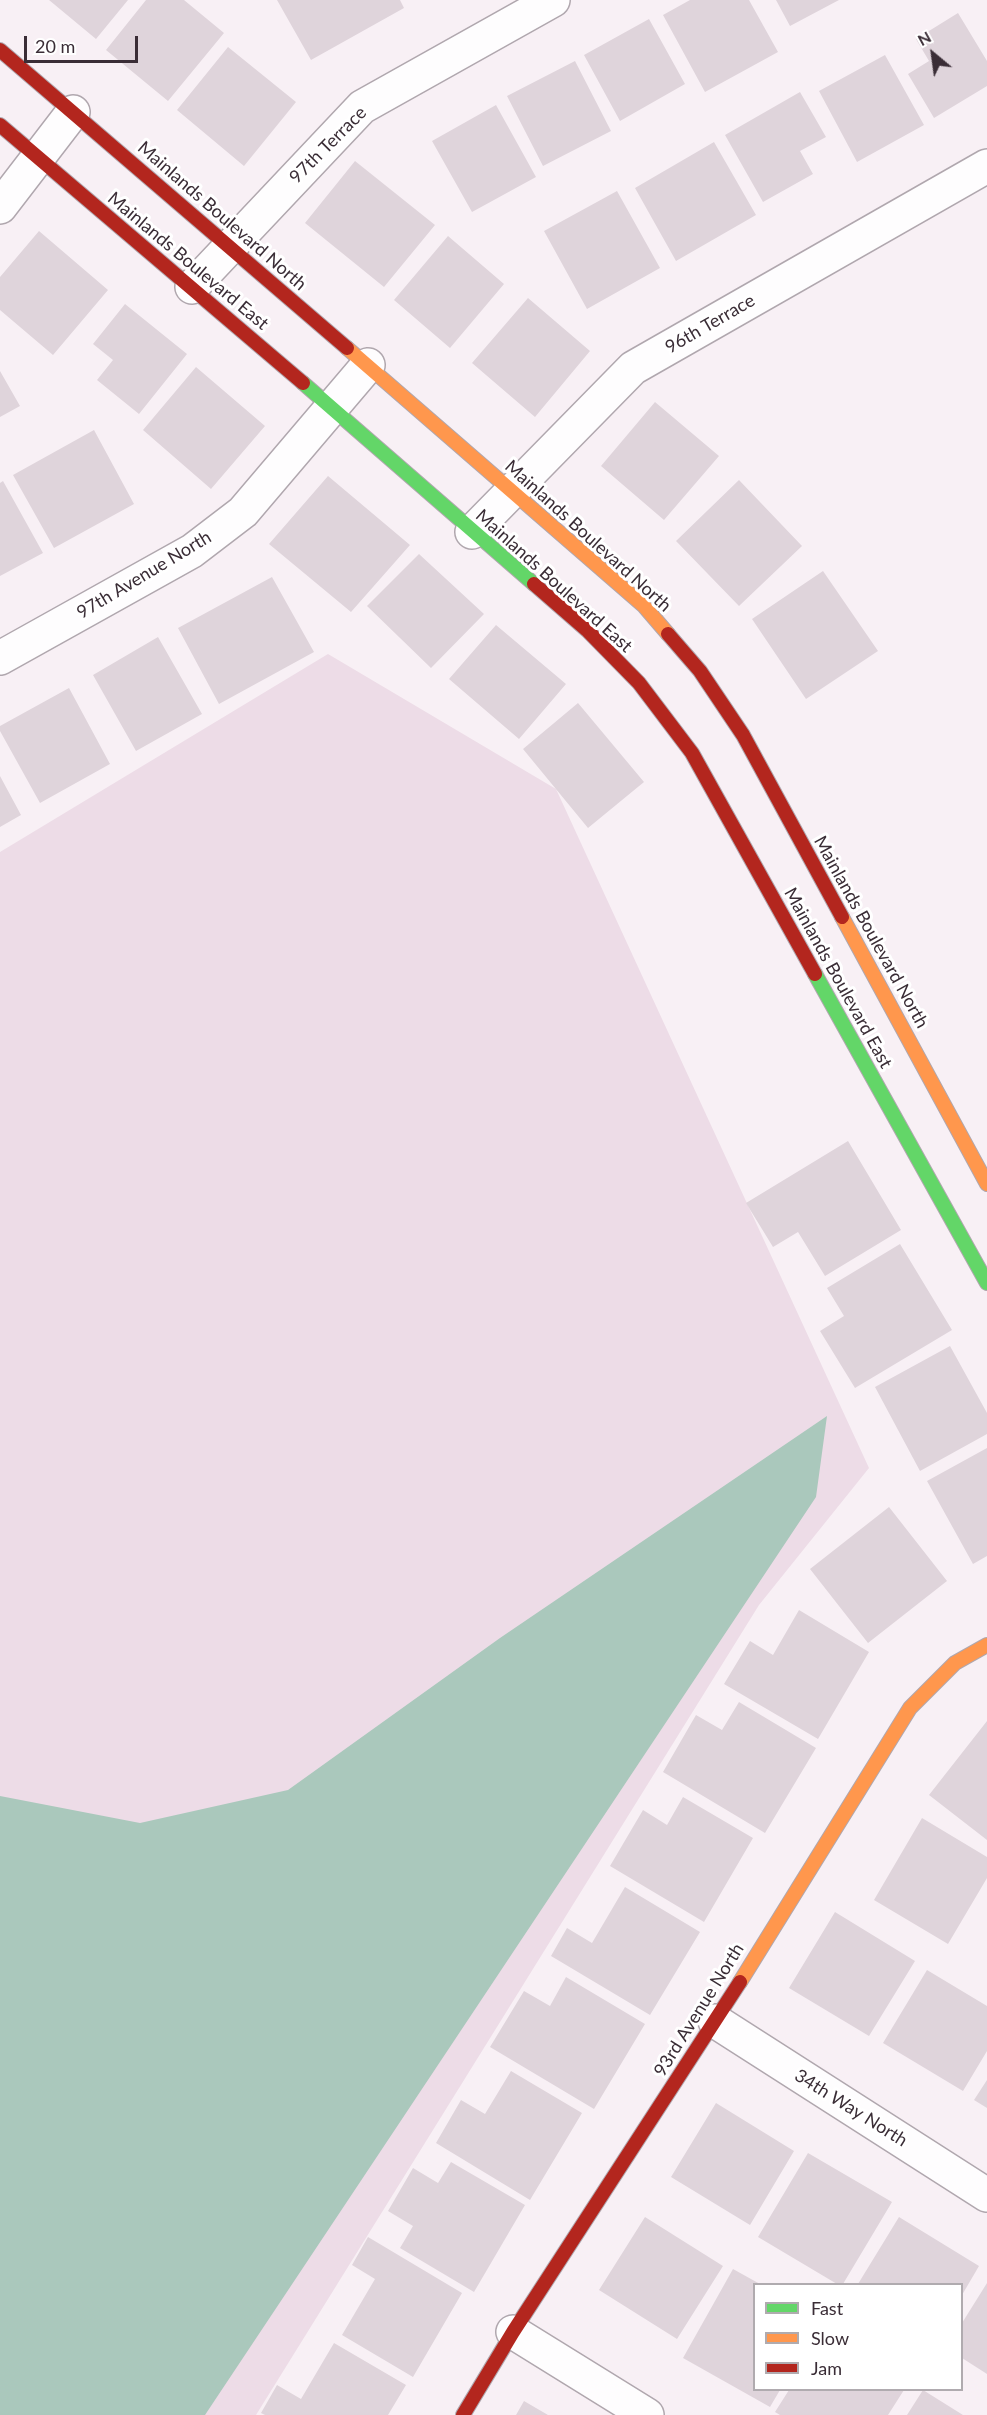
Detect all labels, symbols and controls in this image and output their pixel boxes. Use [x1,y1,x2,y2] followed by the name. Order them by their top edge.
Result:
[27,24,141,62] scale bar
[903,24,963,84] north arrow
[914,27,934,49] text: N
[35,35,75,57] text: 20 m
[285,102,371,188] street label: 97th Terrace
[133,137,311,295] street label: Mainlands Boulevard North
[103,187,273,335] street label: Mainlands Boulevard East
[661,290,759,358] street label: 96th Terrace
[500,456,676,616] street label: Mainlands Boulevard North
[471,505,637,657] street label: Mainlands Boulevard East
[73,526,215,624] street label: 97th Avenue North
[809,832,933,1032] street label: Mainlands Boulevard North
[779,884,897,1072] street label: Mainlands Boulevard East
[649,1940,749,2080] street label: 93rd Avenue North
[791,2065,911,2151] street label: 34th Way North
[753,2283,963,2391] legend
[811,2297,843,2319] text: Fast
[811,2327,849,2349] text: Slow
[811,2357,842,2379] text: Jam

